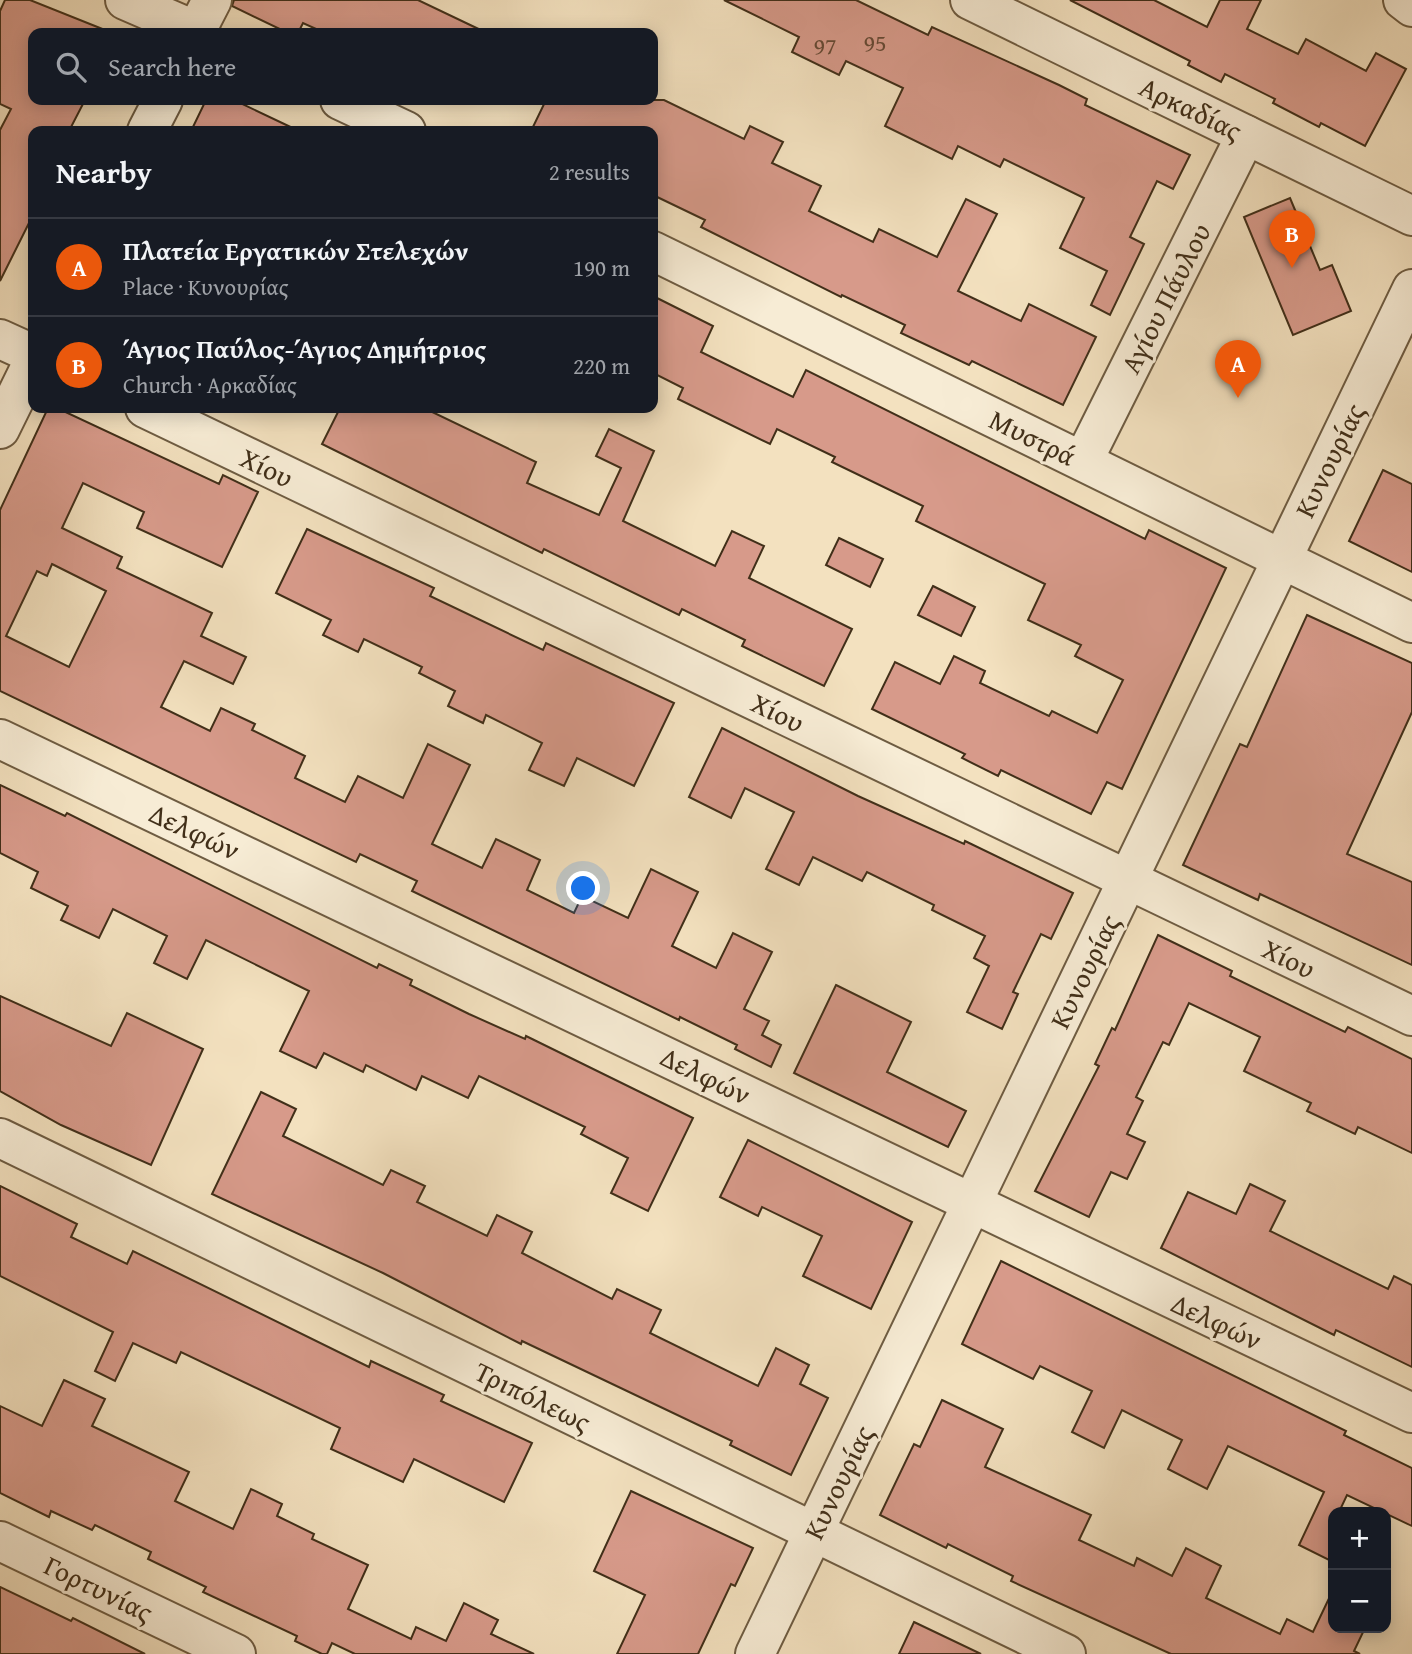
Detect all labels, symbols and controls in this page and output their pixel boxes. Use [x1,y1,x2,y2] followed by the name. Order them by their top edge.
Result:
[863,25,887,60] house number: 95
[28,28,658,105] search box
[813,28,837,63] house number: 97
[108,47,236,86] text: Search here
[52,48,90,86] icon: search
[1133,66,1249,150] street label: Αρκαδίας
[56,150,152,194] text: Nearby
[549,155,630,188] text: 2 results
[1269,210,1315,268] pin: B
[1109,216,1221,380] street label: Αγίου Πάυλου
[123,231,469,270] text: Πλατεία Εργατικών Στελεχών
[72,251,86,284] text: A
[573,251,630,284] text: 190 m
[123,270,288,303] text: Place · Κυνουρίας
[123,329,486,368] text: Άγιος Παύλος-Άγιος Δημήτριος
[1215,340,1261,398] pin: A
[72,349,86,382] text: B
[573,349,630,382] text: 220 m
[123,368,297,401] text: Church · Αρκαδίας
[1284,396,1374,524] street label: Κυνουρίας
[983,398,1083,476] street label: Μυστρά
[234,437,300,497] street label: Χίου
[745,682,811,742] street label: Χίου
[143,792,247,870] street label: Δελφών
[566,871,600,905] your location
[1039,907,1129,1035] street label: Κυνουρίας
[1256,928,1322,988] street label: Χίου
[654,1036,758,1114] street label: Δελφών
[1165,1282,1269,1360] street label: Δελφών
[468,1350,598,1442] street label: Τριπόλεως
[793,1418,883,1546] street label: Κυνουρίας
[1328,1507,1391,1633] map controls
[1328,1507,1391,1570] button: +
[38,1544,160,1632] street label: Γορτυνίας
[1328,1570,1391,1633] button: −

